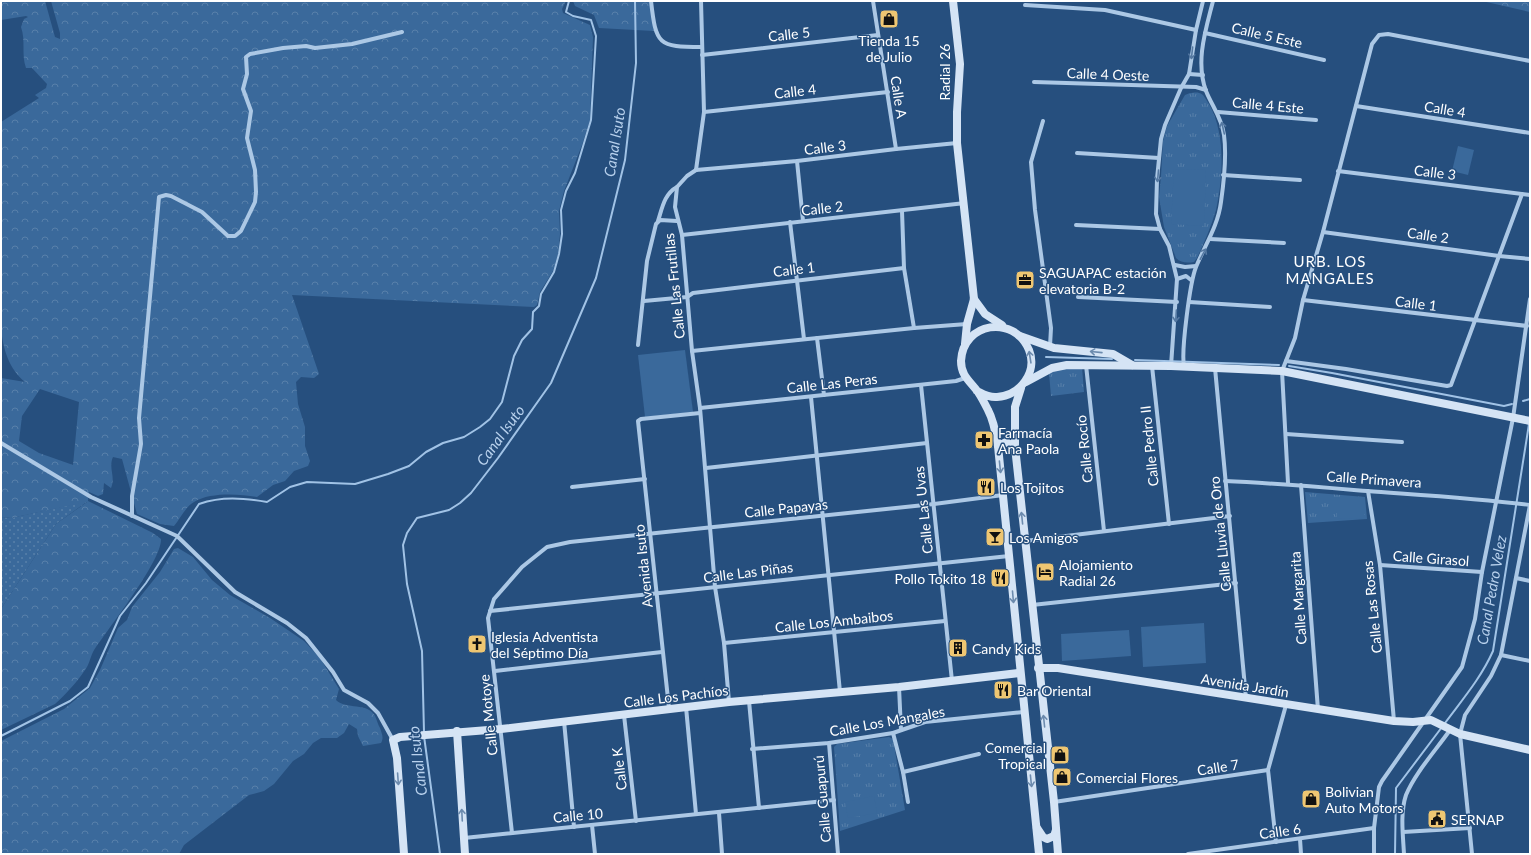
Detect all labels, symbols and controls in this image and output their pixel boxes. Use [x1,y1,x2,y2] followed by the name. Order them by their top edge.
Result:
[878,8,900,30] shop icon: Tienda 15 de Julio
[1230,19,1304,51] street label: Calle 5 Este
[767,23,811,45] street label: Calle 5
[858,32,920,65] place label: Tienda 15 de Julio
[936,44,953,100] street label: Radial 26
[1188,46,1196,59] one-way arrow
[1066,64,1150,84] street label: Calle 4 Oeste
[887,74,911,120] street label: Calle A
[773,80,817,102] street label: Calle 4
[1231,93,1305,117] street label: Calle 4 Este
[1423,97,1467,121] street label: Calle 4
[600,106,628,178] water label: Canal Isuto
[1218,122,1226,135] one-way arrow
[803,136,847,158] street label: Calle 3
[1413,161,1457,183] street label: Calle 3
[1154,169,1161,182] one-way arrow
[800,197,844,219] street label: Calle 2
[1406,224,1450,246] street label: Calle 2
[660,232,688,340] street label: Calle Las Frutillas
[1199,249,1207,261] one-way arrow
[1285,252,1375,287] district label: URB. LOS MANGALES
[772,258,816,280] street label: Calle 1
[1039,264,1167,297] place label: SAGUAPAC estación elevatoria B-2
[1014,269,1036,291] office icon: SAGUAPAC estación elevatoria B-2
[1394,292,1438,314] street label: Calle 1
[1172,309,1179,322] one-way arrow
[1090,348,1103,356] one-way arrow
[1026,351,1034,364] one-way arrow
[786,370,878,396] street label: Calle Las Peras
[472,401,528,469] water label: Canal Isuto
[1136,405,1162,487] street label: Calle Pedro II
[1072,414,1096,484] street label: Calle Rocío
[998,424,1059,457] place label: Farmacía Ana Paola
[973,429,995,451] pharmacy icon: Farmacía Ana Paola
[996,460,1004,473] one-way arrow
[910,465,936,555] street label: Calle Las Uvas
[1326,467,1422,491] street label: Calle Primavera
[1205,475,1235,593] street label: Calle Lluvia de Oro
[975,476,997,498] restaurant icon: Los Tojitos
[1000,479,1064,496] place label: Los Tojitos
[743,495,829,521] street label: Calle Papayas
[1019,512,1026,525] one-way arrow
[630,524,656,608] street label: Avenida Isuto
[984,526,1006,548] bar icon: Los Amigos
[1009,529,1078,546] place label: Los Amigos
[1473,533,1510,646] water label: Canal Pedro Velez
[1392,547,1470,569] street label: Calle Girasol
[1286,551,1310,645] street label: Calle Margarita
[1059,556,1133,589] place label: Alojamiento Radial 26
[702,558,794,586] street label: Calle Las Piñas
[1359,560,1385,654] street label: Calle Las Rosas
[1034,561,1056,583] hotel icon: Alojamiento Radial 26
[989,567,1011,589] restaurant icon: Pollo Tokito 18
[895,570,986,587] place label: Pollo Tokito 18
[1009,590,1016,603] one-way arrow
[774,606,894,636] street label: Calle Los Ambaibos
[491,628,598,661] place label: Iglesia Adventista del Séptimo Día
[466,633,488,655] church icon: Iglesia Adventista del Séptimo Día
[947,637,969,659] building icon: Candy Kids
[972,640,1041,657] place label: Candy Kids
[1200,670,1290,700] street label: Avenida Jardín
[475,674,501,756] street label: Calle Motoye
[992,679,1014,701] restaurant icon: Bar Oriental
[623,681,729,711] street label: Calle Los Pachíos
[1017,682,1091,699] place label: Bar Oriental
[828,702,946,740] street label: Calle Los Mangales
[1041,715,1048,728] one-way arrow
[404,725,430,797] water label: Canal Isuto
[985,739,1046,772] place label: Comercial Tropical
[1049,744,1071,766] shop icon: Comercial Tropical
[608,746,630,791] street label: Calle K
[810,755,834,843] street label: Calle Guapurú
[1196,755,1240,779] street label: Calle 7
[1051,766,1073,788] shop icon: Comercial Flores
[1076,769,1178,786] place label: Comercial Flores
[395,772,402,785] one-way arrow
[1028,774,1035,787] one-way arrow
[1325,783,1403,816] place label: Bolivian Auto Motors
[1300,788,1322,810] shop icon: Bolivian Auto Motors
[552,804,604,826] street label: Calle 10
[1426,808,1448,830] public building icon: SERNAP
[458,809,466,822] one-way arrow
[1451,811,1504,828] place label: SERNAP
[1258,820,1302,842] street label: Calle 6

